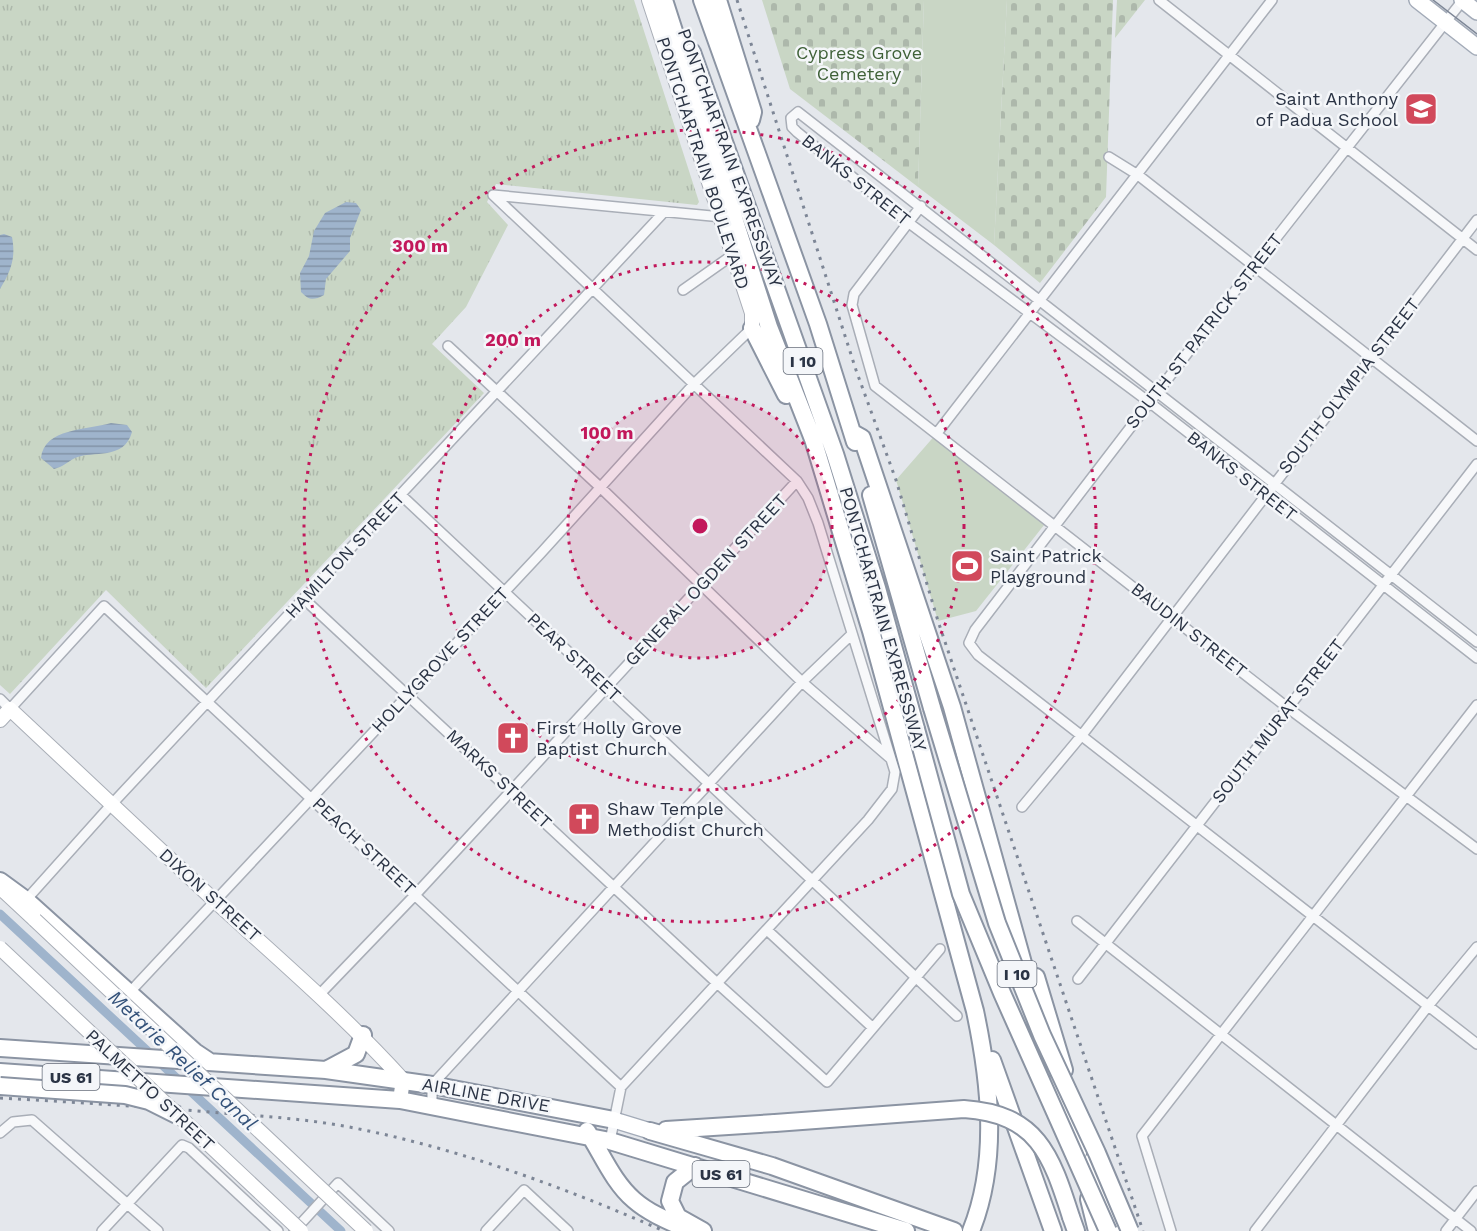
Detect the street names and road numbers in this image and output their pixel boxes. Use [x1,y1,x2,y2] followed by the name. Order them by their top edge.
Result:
[674,26,787,291] street label: PONTCHARTRAIN EXPRESSWAY
[653,34,754,292] street label: PONTCHARTRAIN BOULEVARD
[798,129,915,230] street label: BANKS STREET
[1121,229,1286,432] street label: SOUTH ST PATRICK STREET
[1274,294,1424,478] street label: SOUTH OLYMPIA STREET
[784,348,822,374] road number: I 10
[1183,426,1301,525] street label: BANKS STREET
[836,484,932,754] street label: PONTCHARTRAIN EXPRESSWAY
[281,487,409,622] street label: HAMILTON STREET
[620,489,791,670] street label: GENERAL OGDEN STREET
[1127,578,1251,681] street label: BAUDIN STREET
[367,583,513,737] street label: HOLLYGROVE STREET
[523,608,626,705] street label: PEAR STREET
[1207,634,1348,807] street label: SOUTH MURAT STREET
[442,725,556,833] street label: MARKS STREET
[308,792,420,899] street label: PEACH STREET
[155,844,265,946] street label: DIXON STREET
[998,961,1036,987] road number: I 10
[82,1025,219,1155] street label: PALMETTO STREET
[42,1064,100,1090] road number: US 61
[420,1073,552,1116] street label: AIRLINE DRIVE
[692,1161,750,1187] road number: US 61

